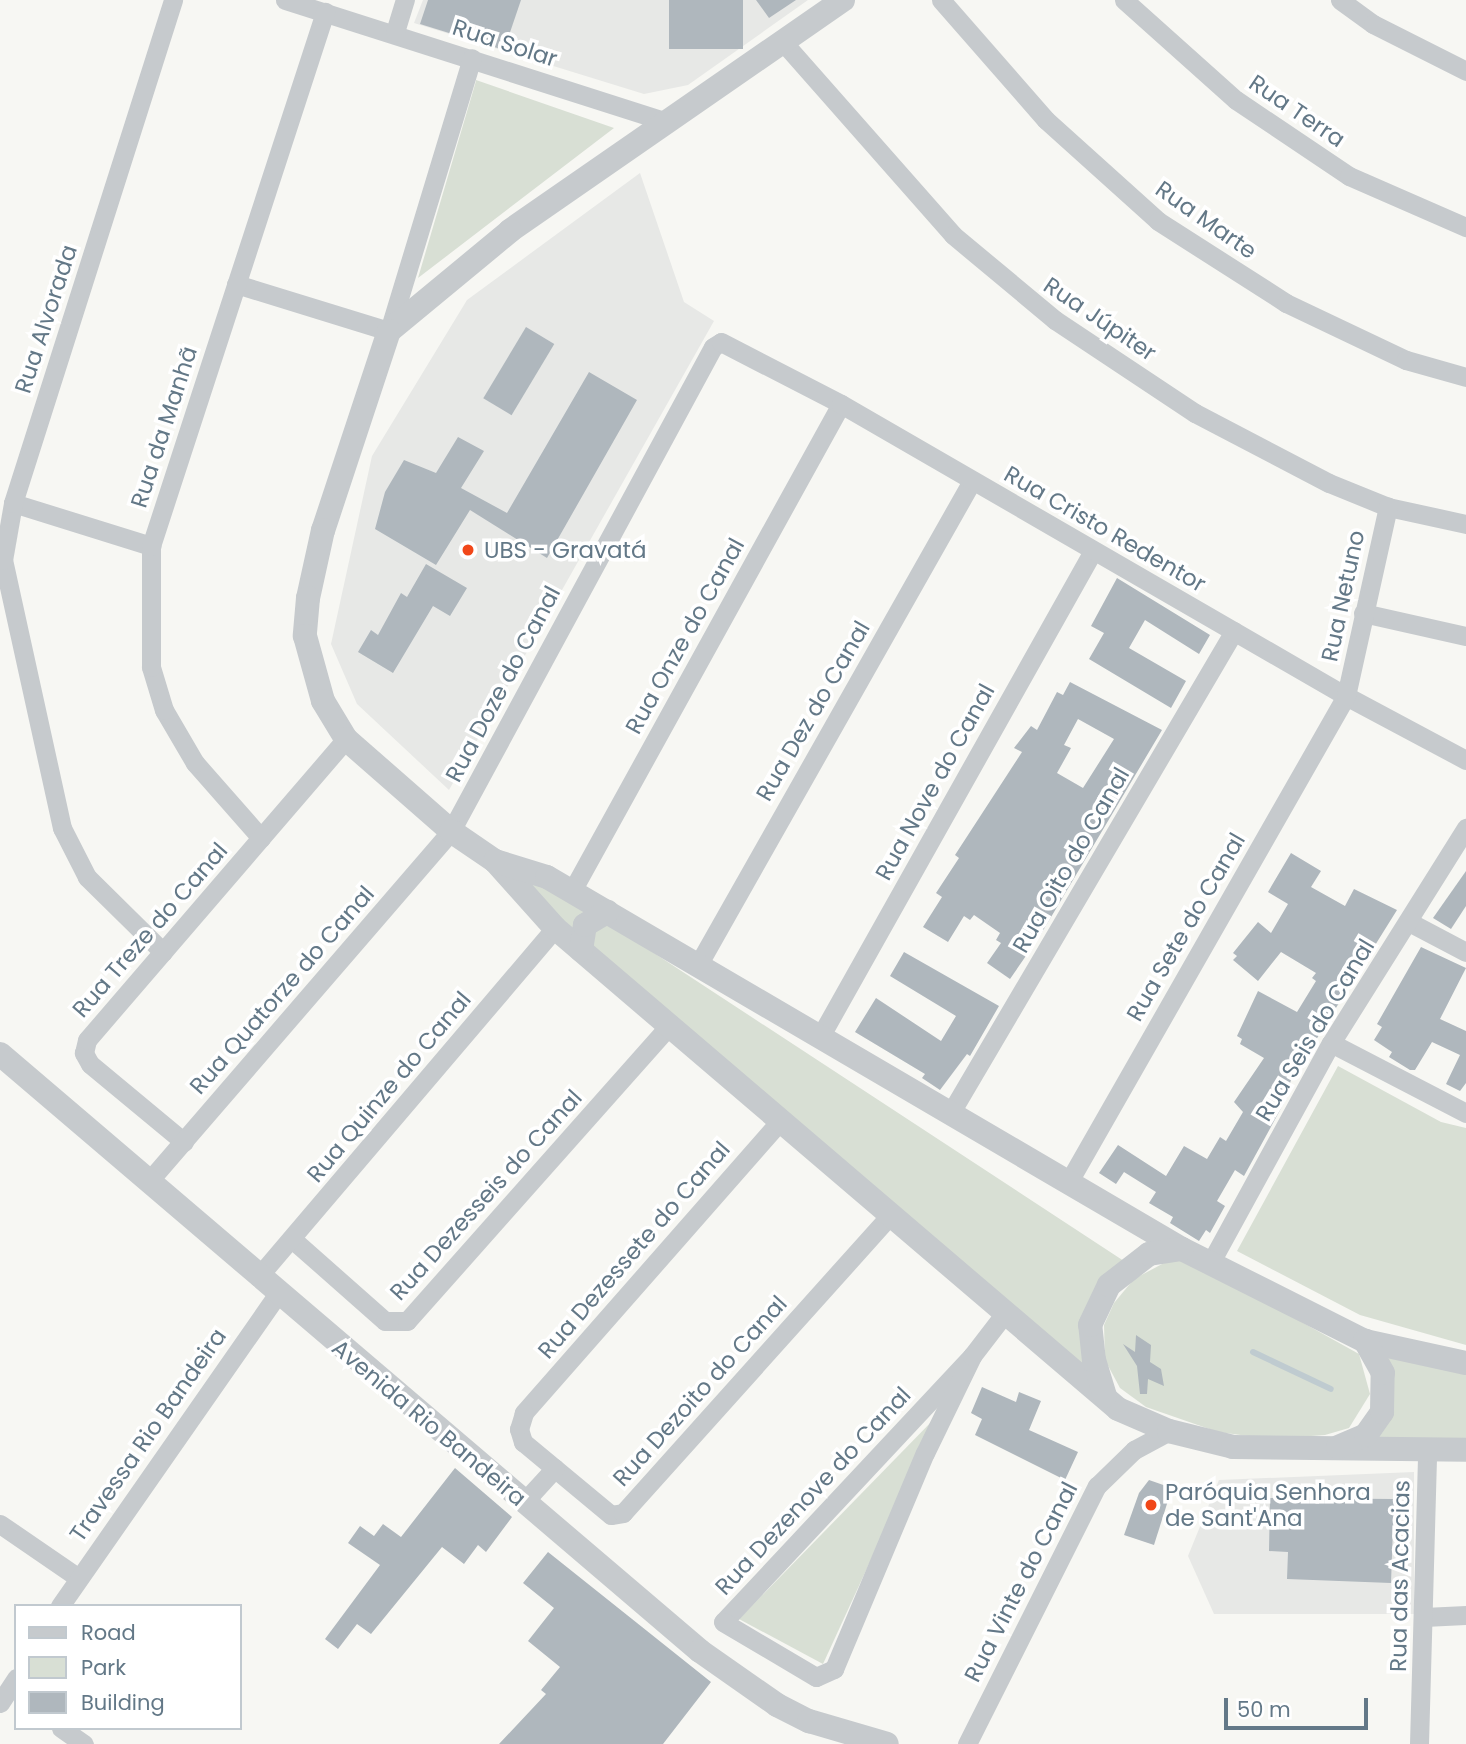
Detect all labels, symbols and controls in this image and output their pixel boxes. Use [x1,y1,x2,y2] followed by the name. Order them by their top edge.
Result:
[449,13,561,73] street label: Rua Solar
[1244,69,1350,153] street label: Rua Terra
[1150,175,1262,265] street label: Rua Marte
[9,241,83,397] street label: Rua Alvorada
[1039,271,1161,367] street label: Rua Júpiter
[125,343,203,511] street label: Rua da Manhã
[999,460,1211,598] street label: Rua Cristo Redentor
[1316,528,1370,664] street label: Rua Netuno
[620,533,750,739] street label: Rua Onze do Canal
[484,536,646,564] place label: UBS - Gravatá
[458,540,478,560] marker: UBS - Gravatá
[440,581,566,787] street label: Rua Doze do Canal
[750,616,876,806] street label: Rua Dez do Canal
[870,679,1000,885] street label: Rua Nove do Canal
[1007,763,1135,957] street label: Rua Oito do Canal
[1121,828,1251,1026] street label: Rua Sete do Canal
[67,837,233,1023] street label: Rua Treze do Canal
[184,880,380,1100] street label: Rua Quatorze do Canal
[1250,934,1380,1126] street label: Rua Seis do Canal
[301,986,477,1188] street label: Rua Quinze do Canal
[384,1084,588,1306] street label: Rua Dezesseis do Canal
[532,1136,736,1364] street label: Rua Dezessete do Canal
[607,1290,793,1492] street label: Rua Dezoito do Canal
[64,1323,232,1547] street label: Travessa Rio Bandeira
[326,1334,532,1512] street label: Avenida Rio Bandeira
[709,1381,917,1601] street label: Rua Dezenove do Canal
[959,1477,1083,1687] street label: Rua Vinte do Canal
[1165,1478,1371,1532] place label: Paróquia Senhora de Sant'Ana
[1385,1480,1415,1672] street label: Rua das Acacias
[1143,1497,1159,1513] marker: Paróquia Senhora de Sant'Ana
[14,1604,242,1730] legend
[81,1618,136,1647] text: Road
[81,1653,126,1682] text: Park
[1228,1684,1372,1728] scale bar
[81,1688,165,1717] text: Building
[1237,1695,1291,1724] text: 50 m

